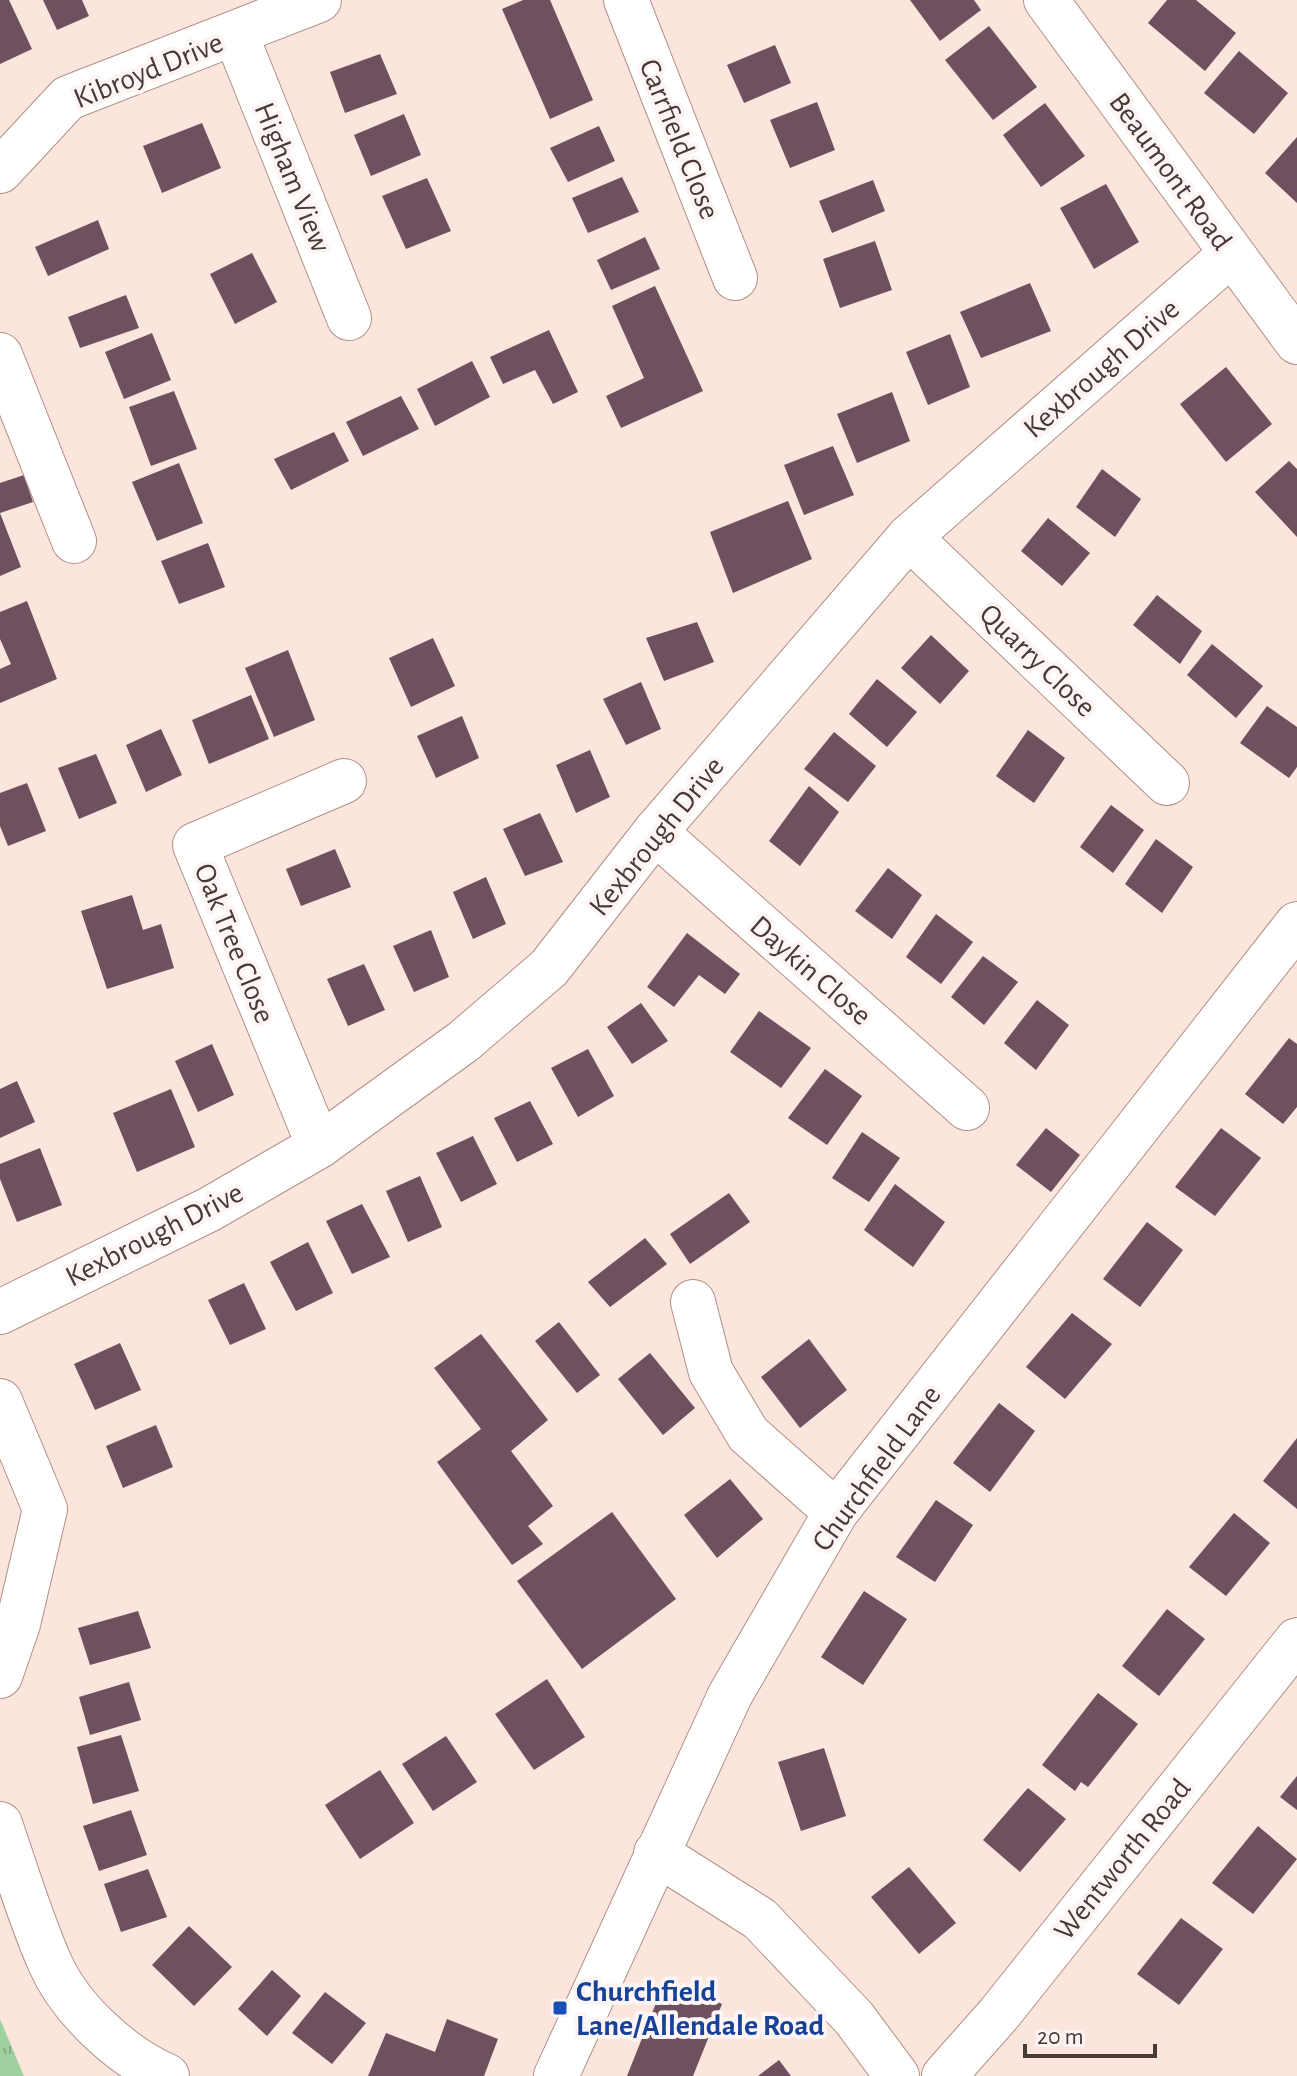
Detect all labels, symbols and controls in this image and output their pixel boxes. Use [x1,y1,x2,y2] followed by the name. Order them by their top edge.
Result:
[69,27,227,114] street label: Kibroyd Drive
[633,55,725,224] street label: Carrfield Close
[1103,87,1237,256] street label: Beaumont Road
[248,98,336,257] street label: Higham View
[1018,293,1185,444] street label: Kexbrough Drive
[974,598,1101,723] street label: Quarry Close
[584,751,730,922] street label: Kexbrough Drive
[188,859,280,1027] street label: Oak Tree Close
[744,910,877,1031] street label: Daykin Close
[61,1177,248,1293] street label: Kexbrough Drive
[807,1380,947,1557] street label: Churchfield Lane
[1049,1773,1197,1946] street label: Wentworth Road
[576,1977,825,2041] place label: Churchfield Lane/Allendale Road
[551,1999,569,2017] marker: Churchfield Lane/Allendale Road
[1025,2008,1155,2058] scale bar
[1037,2025,1084,2049] text: 20 m

